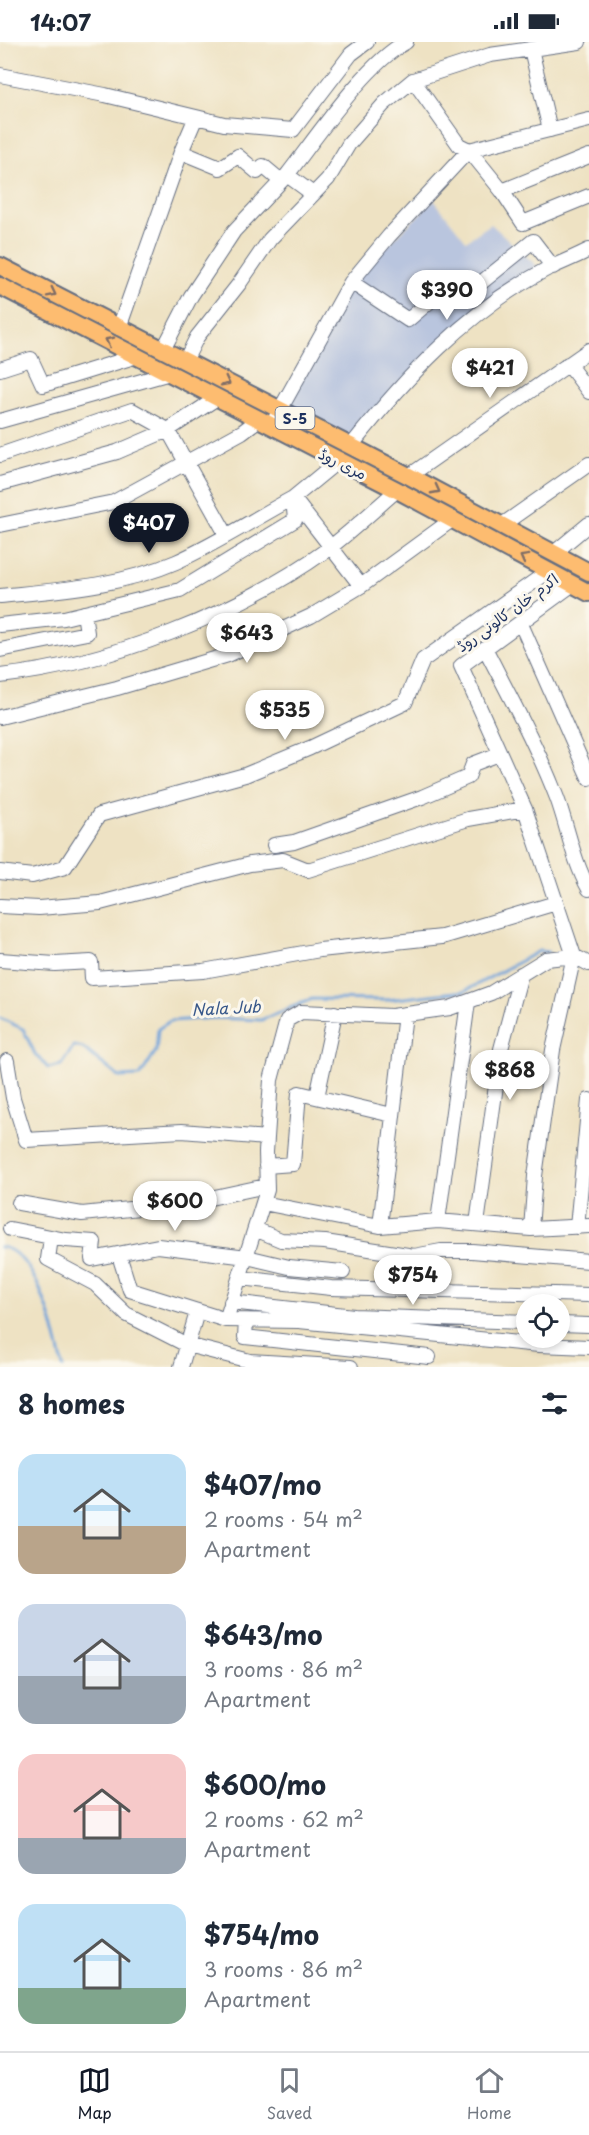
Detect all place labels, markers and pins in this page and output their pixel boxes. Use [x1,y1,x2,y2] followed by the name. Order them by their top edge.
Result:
[411,270,483,321] pin: $390
[454,348,526,399] pin: $421
[113,503,185,554] pin: $407
[211,613,283,664] pin: $643
[249,690,321,741] pin: $535
[474,1050,546,1101] pin: $868
[139,1181,211,1232] pin: $600
[377,1255,449,1306] pin: $754

